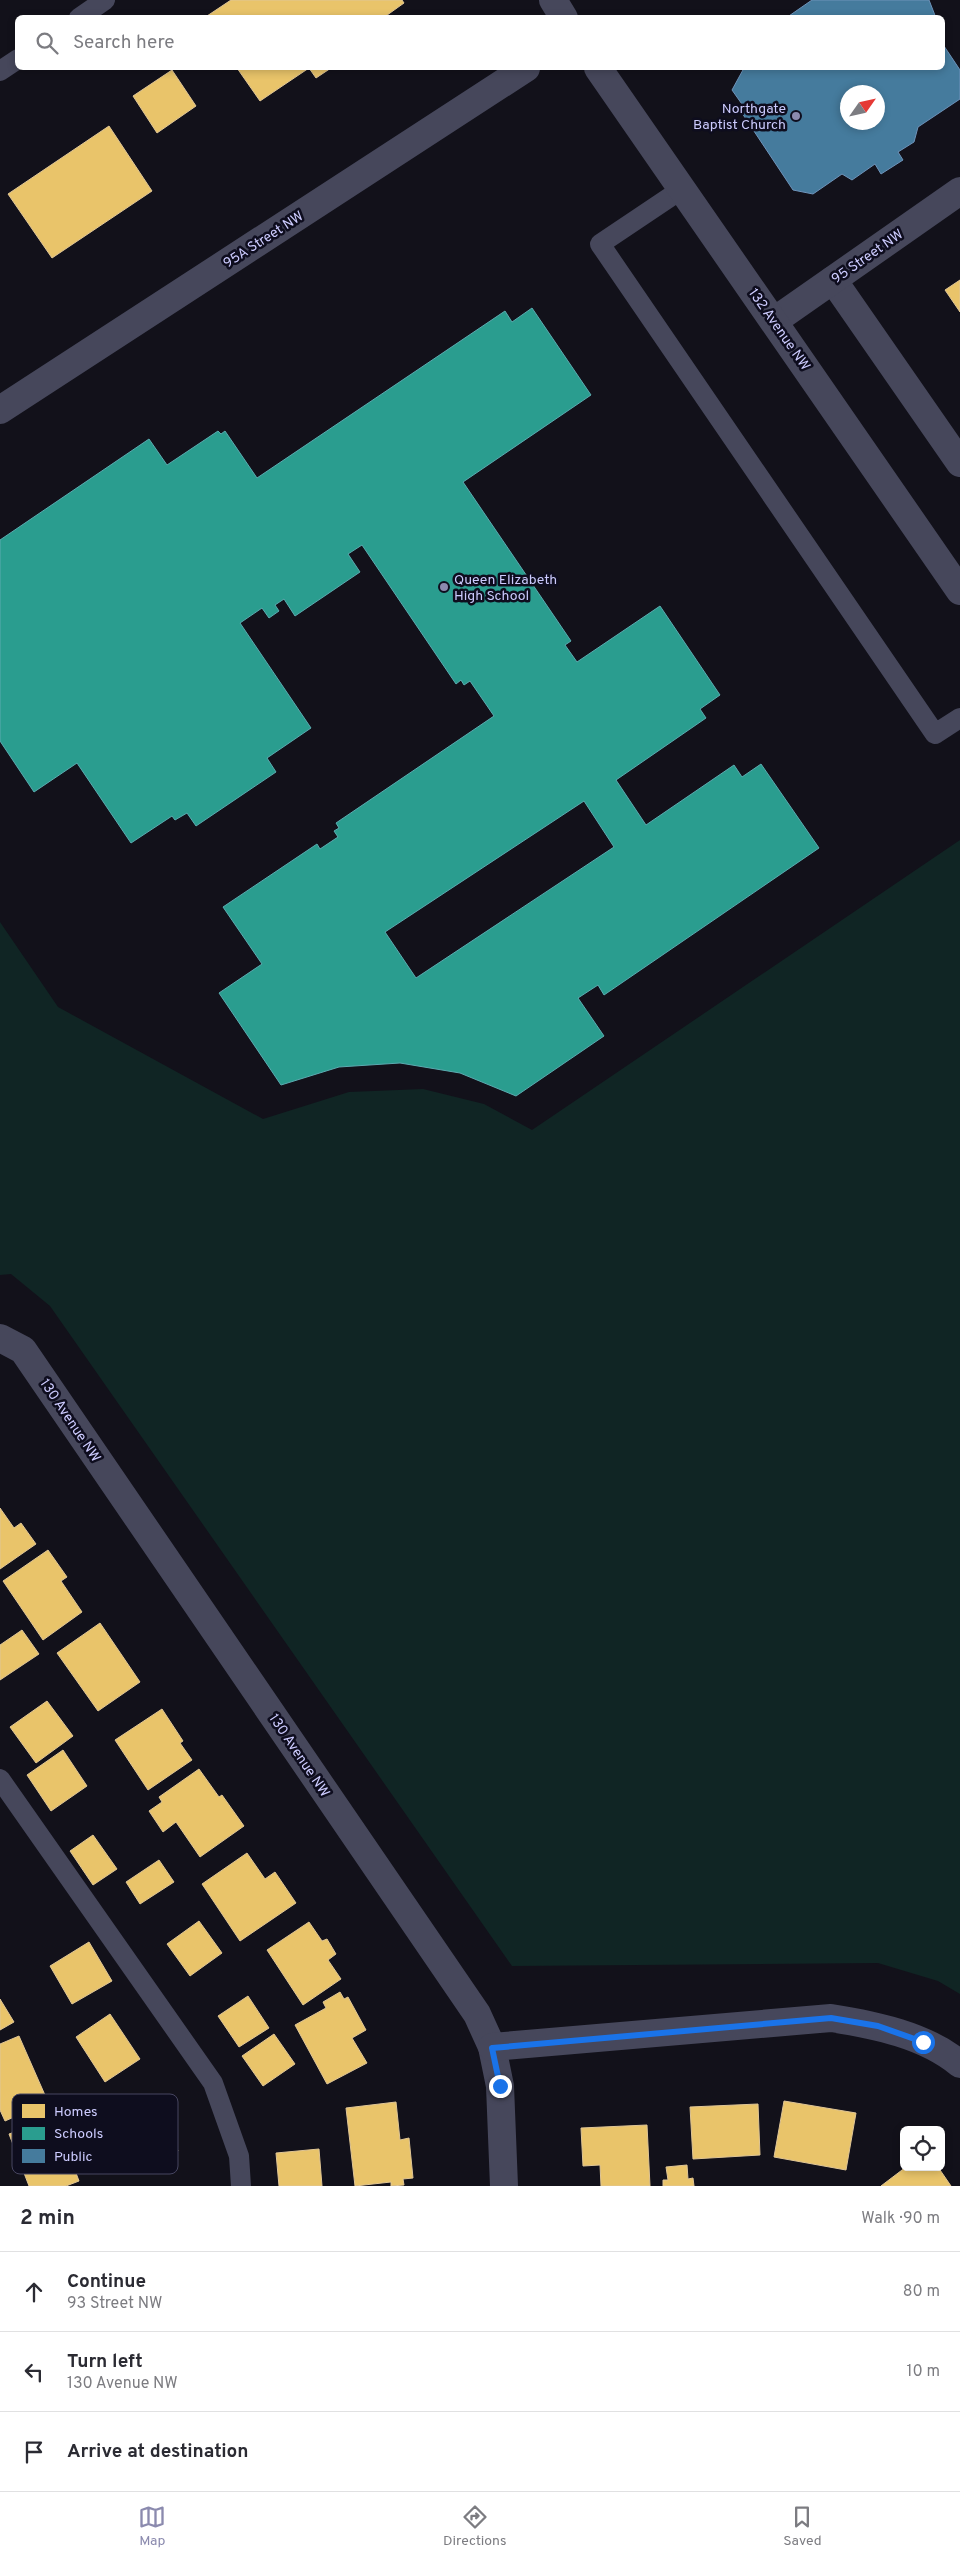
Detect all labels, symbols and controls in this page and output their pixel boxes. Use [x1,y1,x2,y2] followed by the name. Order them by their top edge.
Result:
[15,15,945,70] search box
[33,29,61,57] icon: search
[73,31,175,55] text: Search here
[840,85,885,130] north arrow
[693,101,786,134] place label: Northgate Baptist Church
[790,110,802,122] marker: Northgate Baptist Church
[220,208,307,273] street label: 95A Street NW
[829,226,907,288] street label: 95 Street NW
[744,286,813,374] street label: 132 Avenue NW
[454,572,557,605] place label: Queen Elizabeth High School
[438,581,450,593] marker: Queen Elizabeth High School
[36,1376,104,1466] street label: 130 Avenue NW
[265,1711,333,1801] street label: 130 Avenue NW
[912,2031,935,2054] route start
[489,2075,512,2098] route end
[12,2094,178,2174] legend
[54,2104,98,2121] text: Homes
[54,2126,103,2143] text: Schools
[900,2126,945,2171] map controls
[900,2126,945,2171] button: locate
[54,2149,93,2166] text: Public
[20,2205,75,2232] text: 2 min
[861,2209,940,2229] text: Walk · 90 m
[67,2270,146,2294] text: Continue
[20,2278,48,2306] icon: ahead
[903,2282,940,2302] text: 80 m
[67,2294,162,2314] text: 93 Street NW
[67,2350,143,2374] text: Turn left
[20,2358,48,2386] icon: left
[906,2362,940,2382] text: 10 m
[67,2374,178,2394] text: 130 Avenue NW
[20,2438,48,2466] icon: arrive
[67,2440,248,2464] text: Arrive at destination
[138,2503,166,2550] tab: Map
[443,2503,507,2550] tab: Directions
[783,2503,822,2550] tab: Saved

